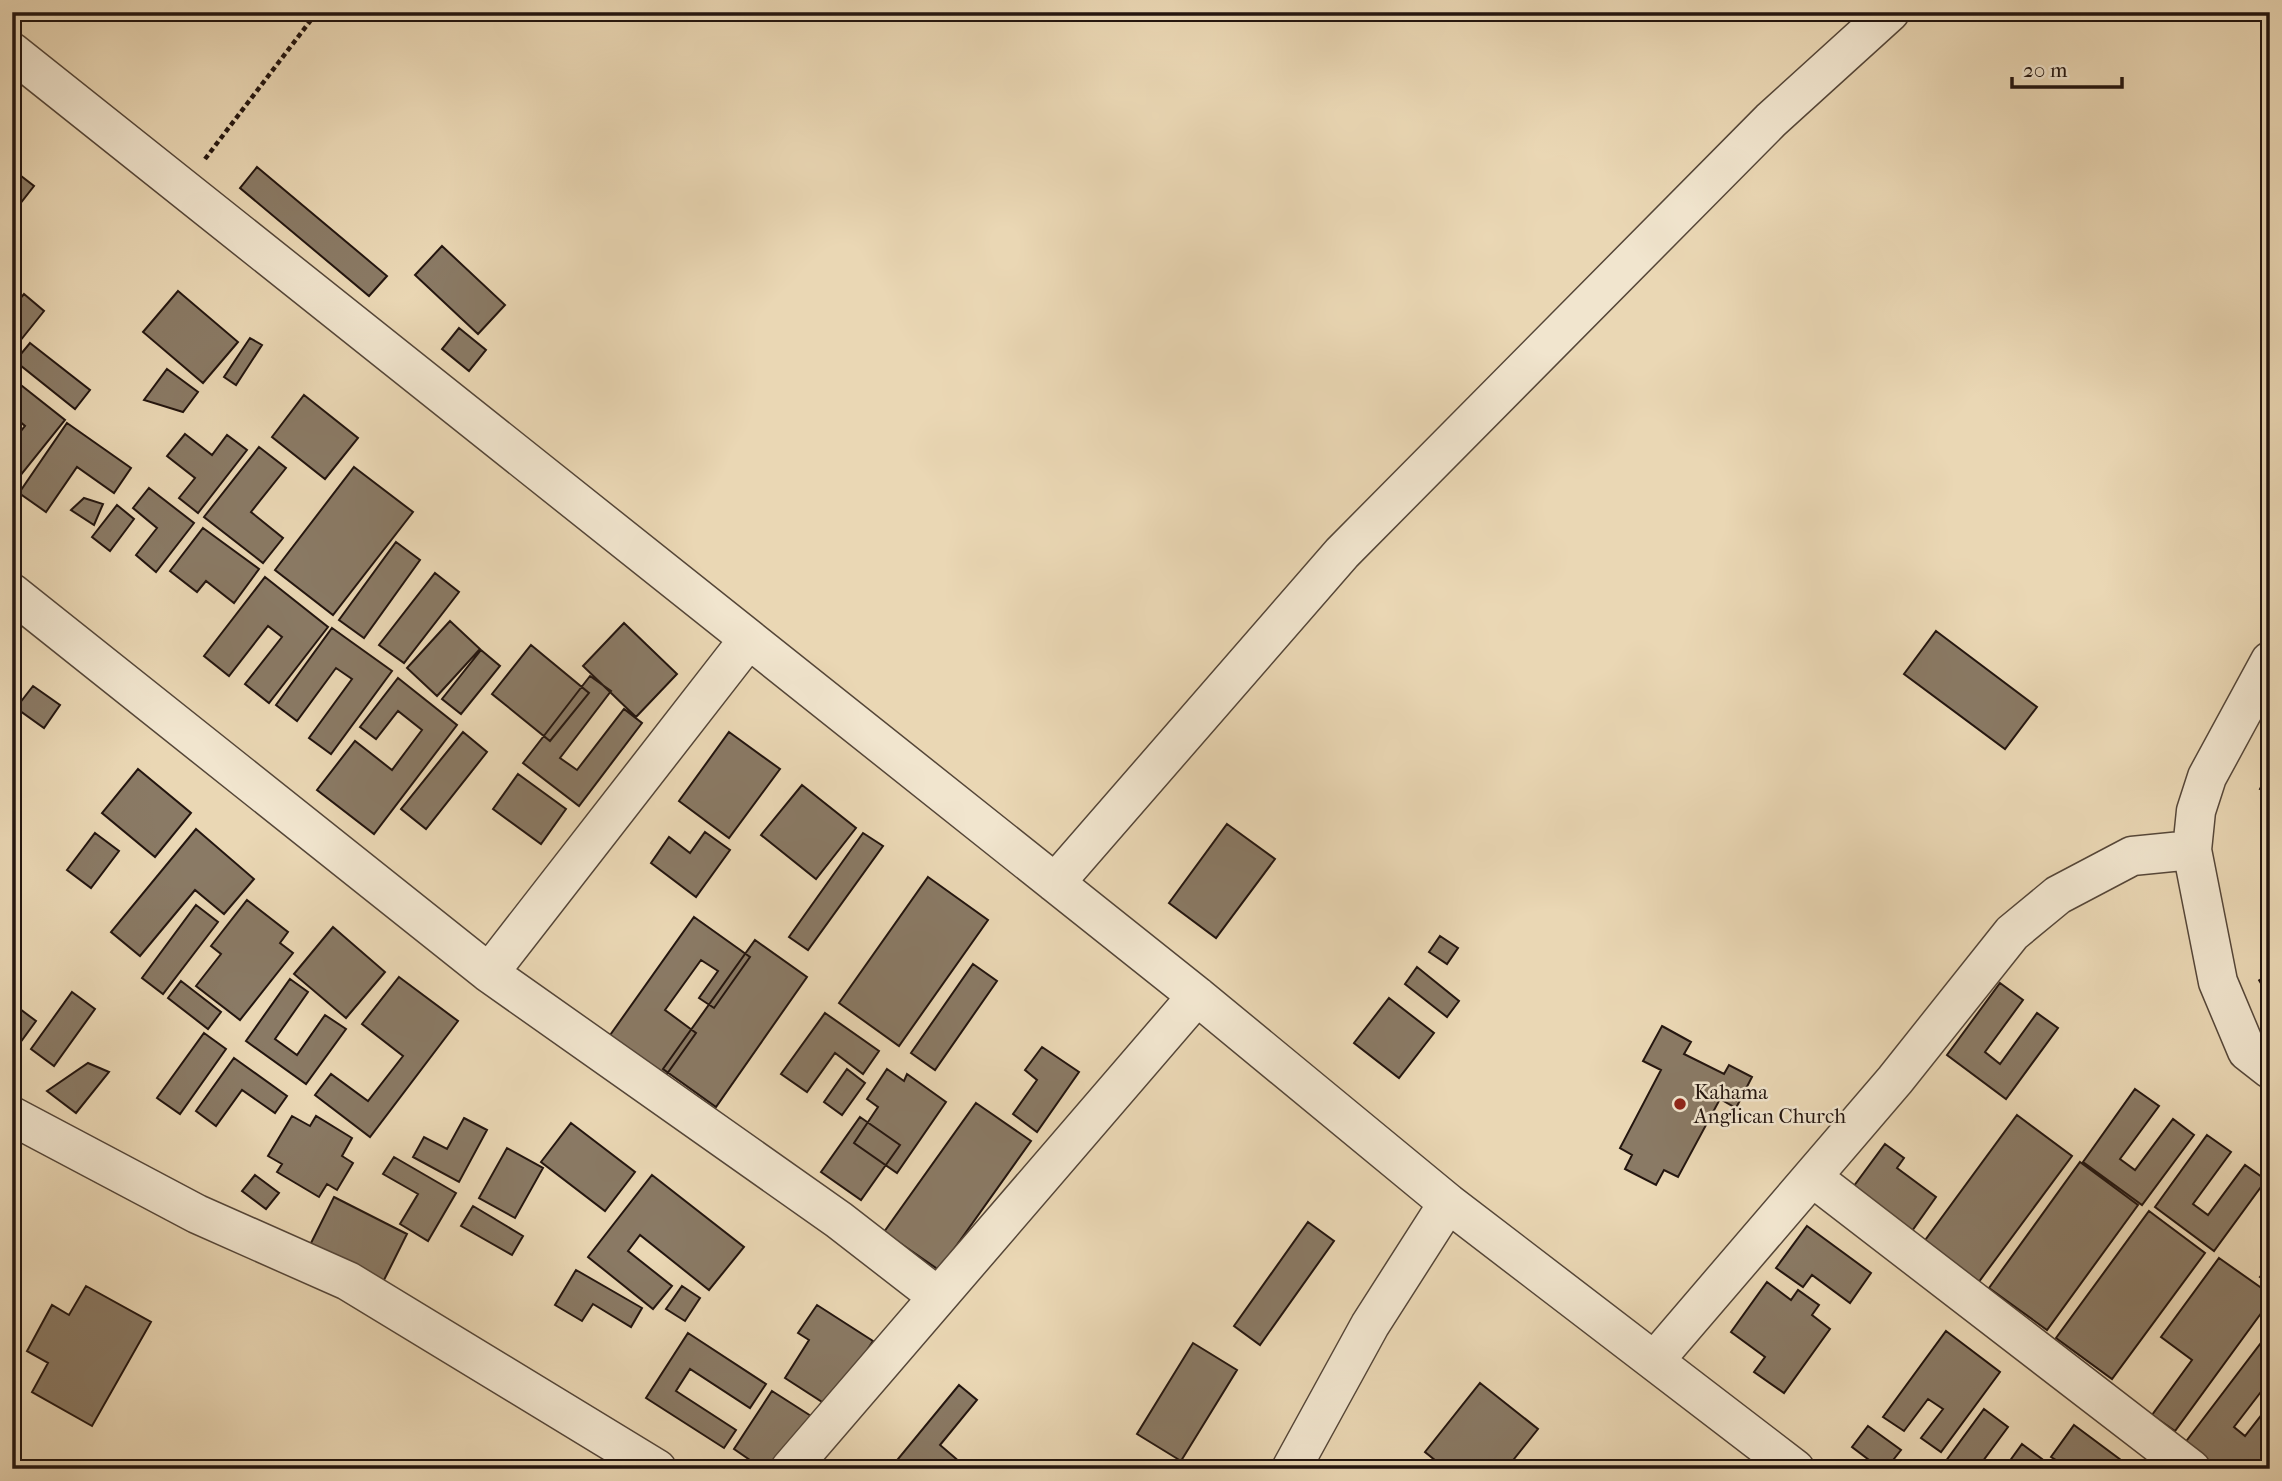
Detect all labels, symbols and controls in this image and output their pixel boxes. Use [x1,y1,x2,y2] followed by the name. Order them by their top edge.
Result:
[2012,46,2123,90] scale bar
[2023,58,2068,82] text: 20 m
[1693,1080,1846,1128] place label: Kahama Anglican Church
[1672,1096,1688,1112] marker: Kahama Anglican Church

